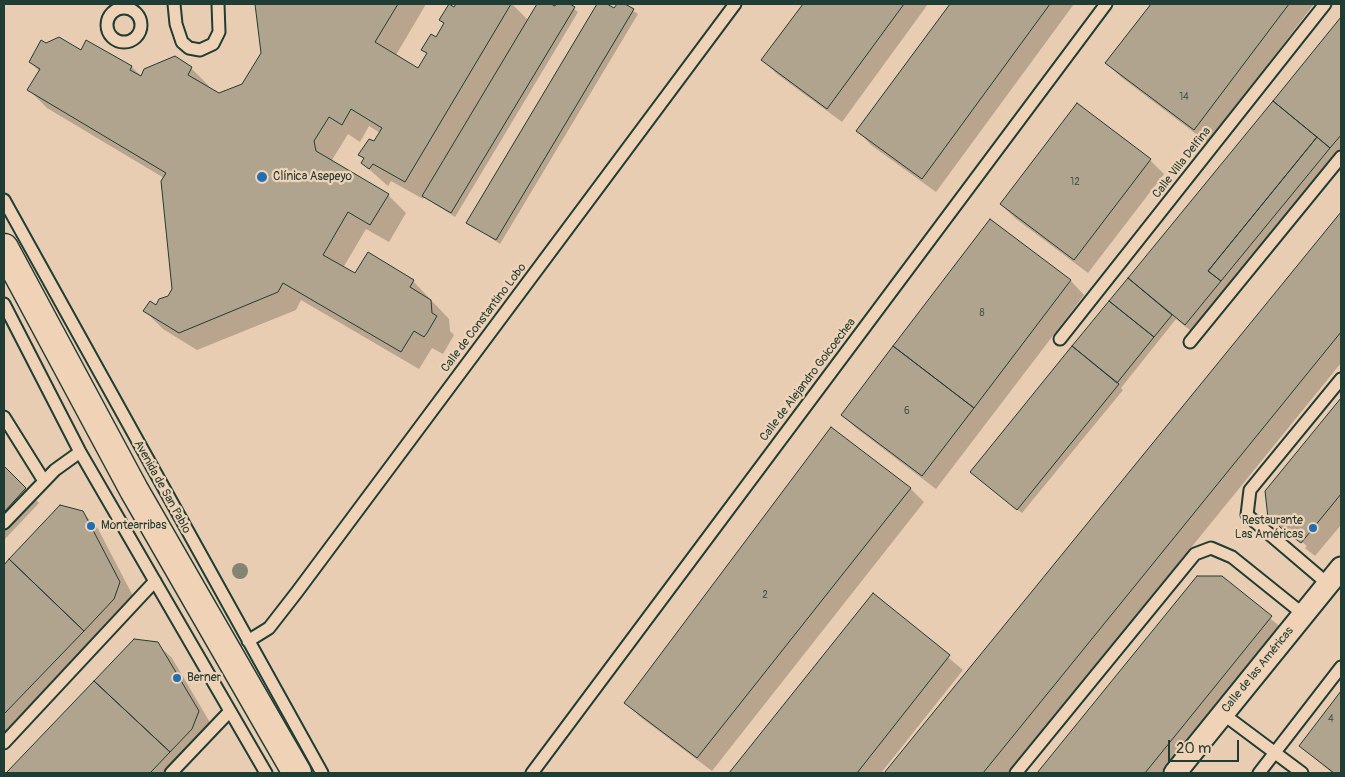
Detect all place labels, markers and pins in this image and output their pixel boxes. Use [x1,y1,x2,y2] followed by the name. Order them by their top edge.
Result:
[255,170,269,184] marker: Clínica Asepeyo
[273,170,352,184] place label: Clínica Asepeyo
[1235,514,1303,542] place label: Restaurante Las Américas
[101,519,167,533] place label: Montearribas
[85,520,97,532] marker: Montearribas
[1307,522,1319,534] marker: Restaurante Las Américas
[187,671,221,685] place label: Berner
[171,672,183,684] marker: Berner

